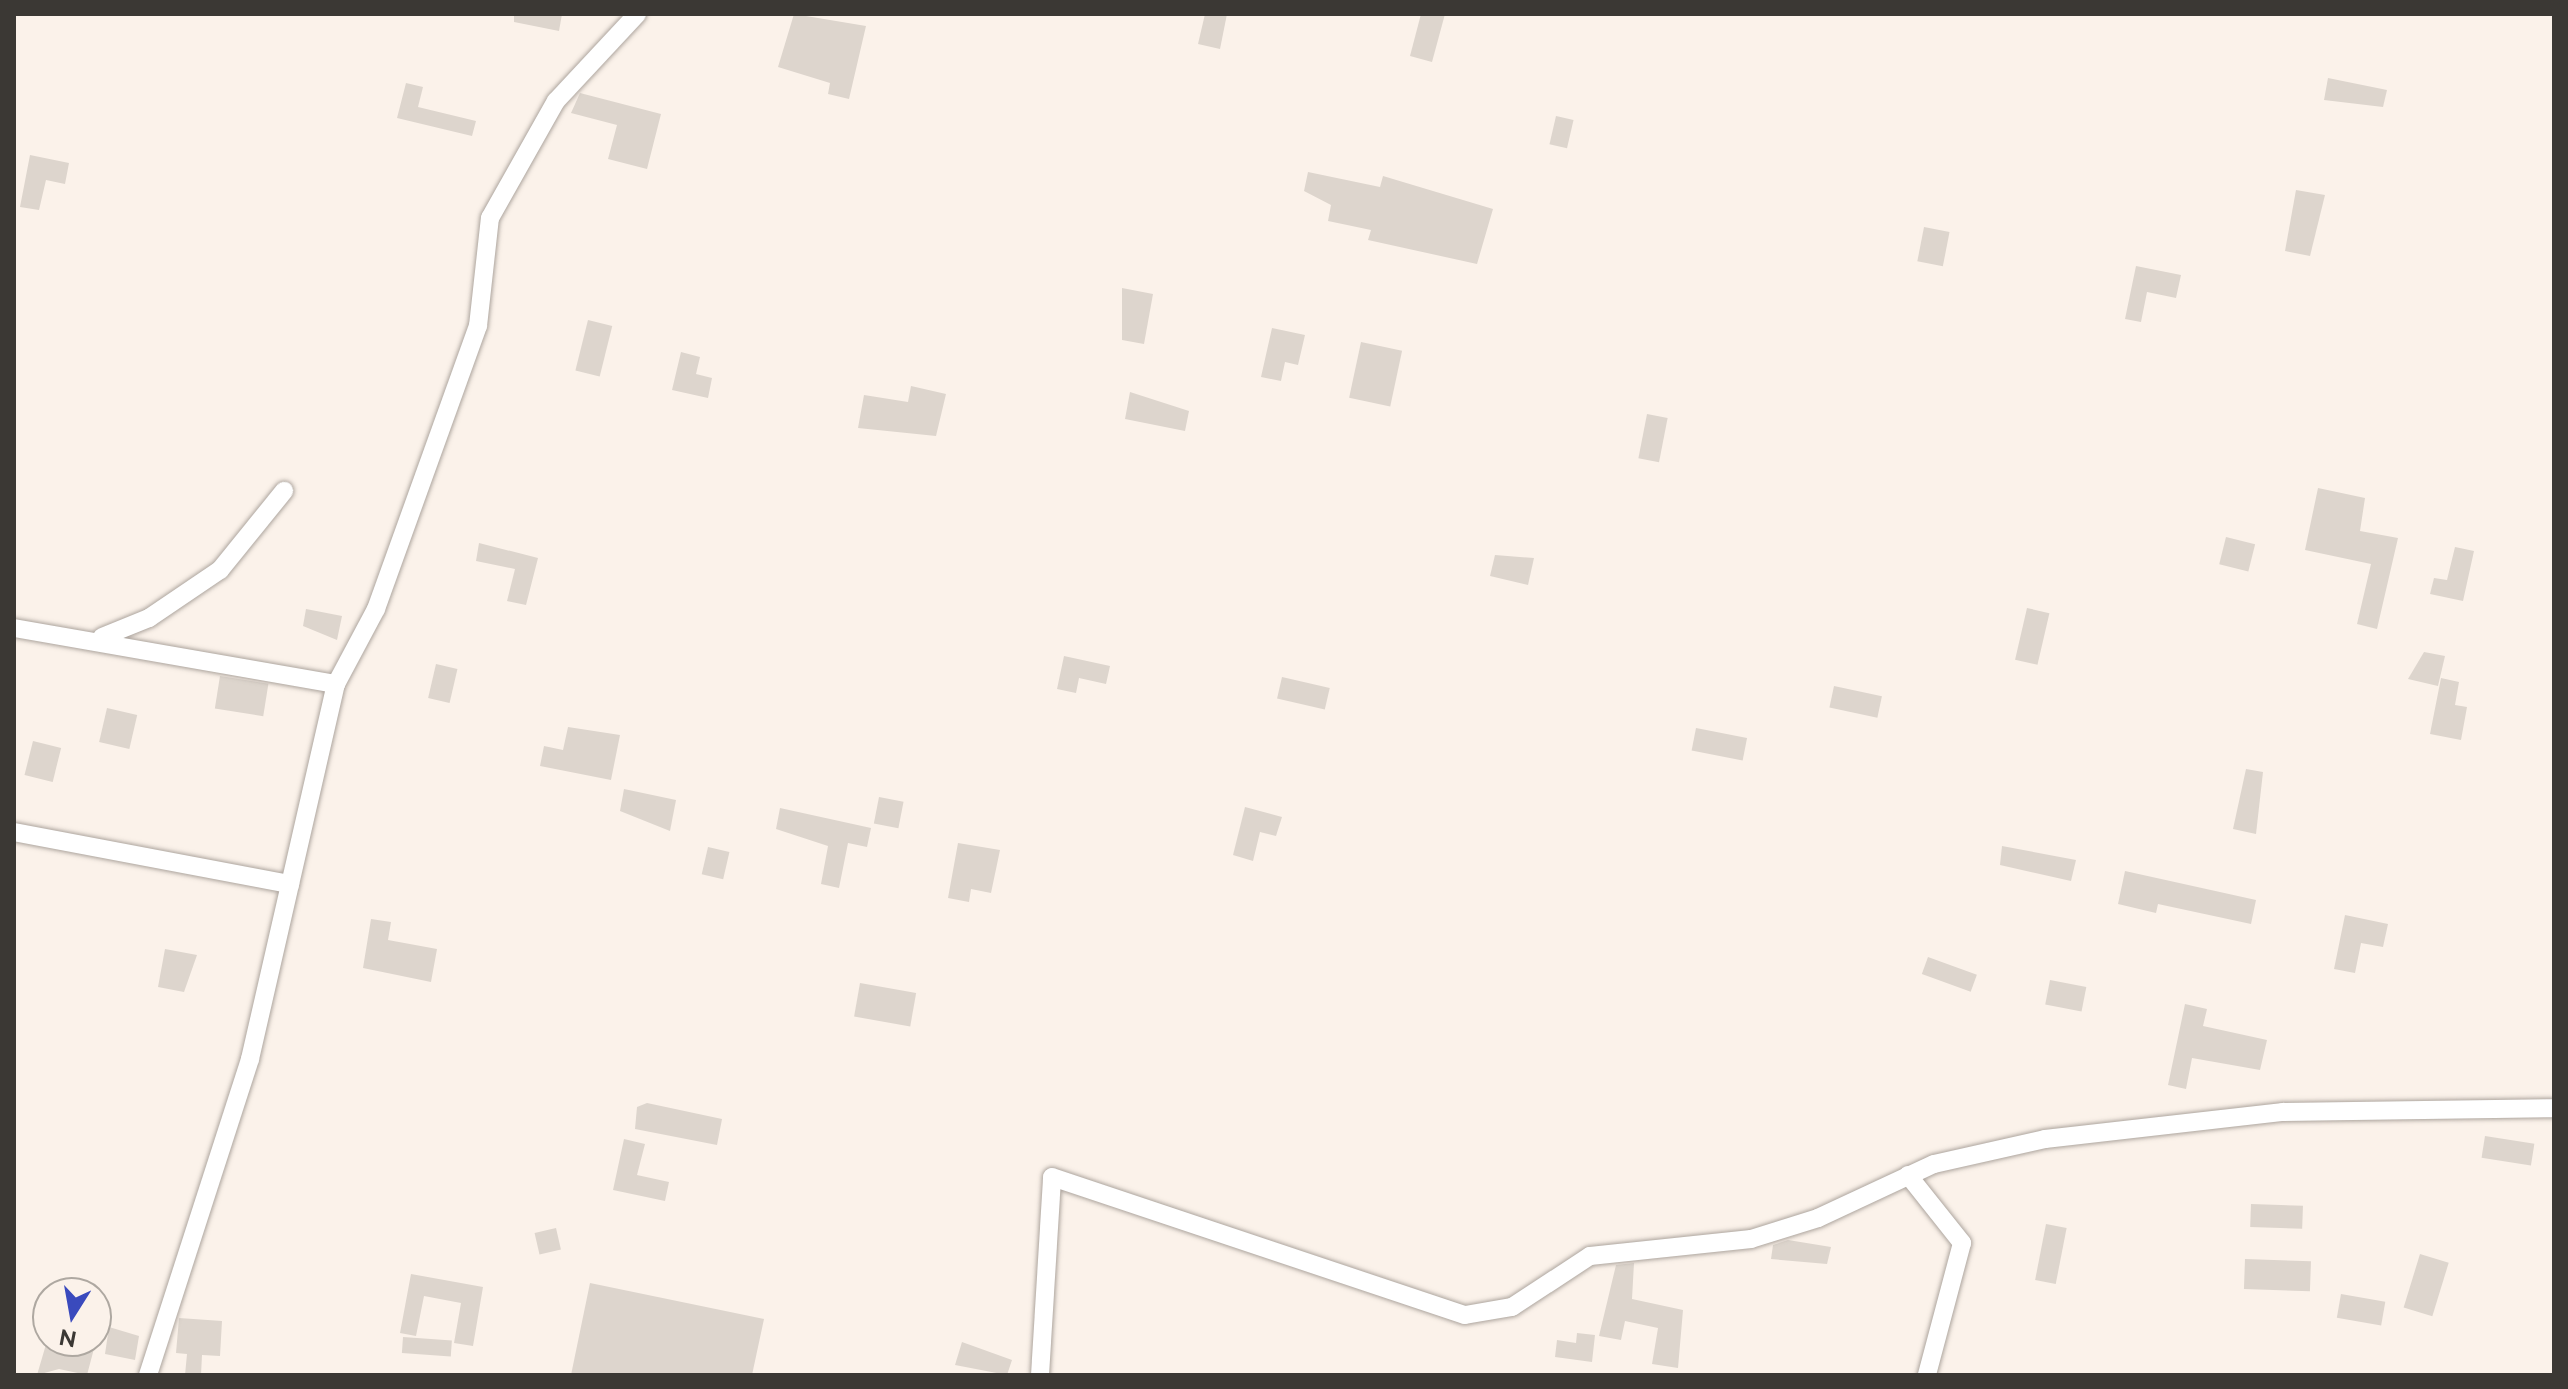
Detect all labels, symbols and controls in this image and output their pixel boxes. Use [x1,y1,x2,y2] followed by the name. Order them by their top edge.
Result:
[32,1277,112,1357] north arrow
[57,1324,79,1353] text: N

